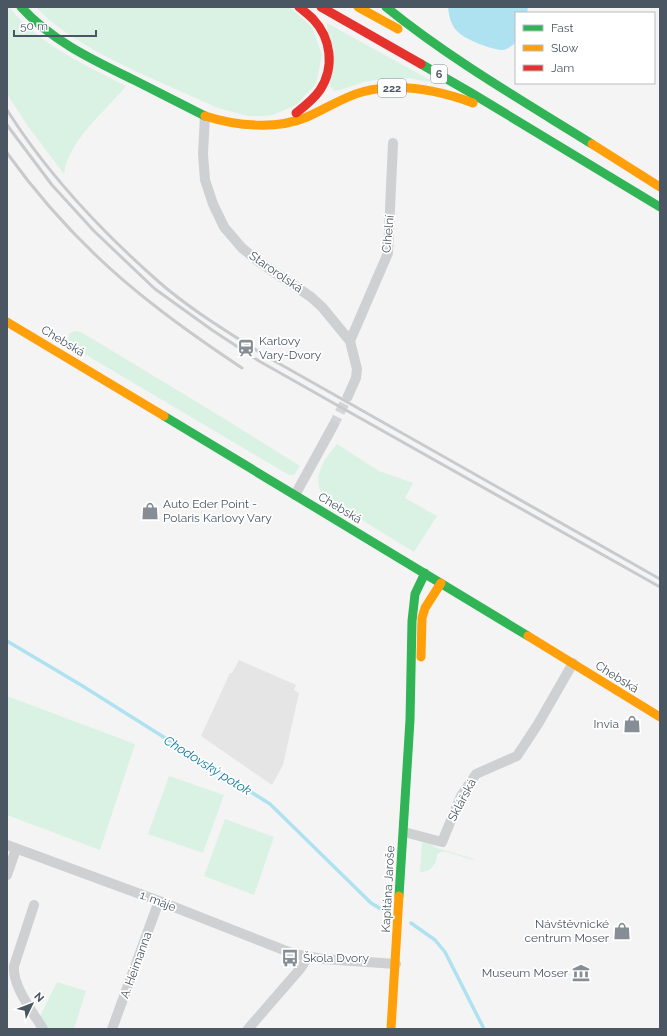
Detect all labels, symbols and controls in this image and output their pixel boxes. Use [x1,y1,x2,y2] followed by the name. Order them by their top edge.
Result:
[14,12,96,38] scale bar
[515,12,655,84] legend
[20,19,48,33] text: 50 m
[551,21,574,35] text: Fast
[551,41,578,55] text: Slow
[551,61,574,75] text: Jam
[431,65,447,83] road number: 6
[378,79,406,97] road number: 222
[379,214,397,253] street label: Cihelní
[247,248,305,296] street label: Starorolská
[39,323,87,359] street label: Chebská
[259,334,322,362] place label: Karlovy Vary-Dvory
[236,338,256,358] station icon: Karlovy Vary-Dvory
[316,490,364,526] street label: Chebská
[163,497,272,525] place label: Auto Eder Point - Polaris Karlovy Vary
[140,501,160,521] shop icon: Auto Eder Point - Polaris Karlovy Vary
[593,658,641,696] street label: Chebská
[622,714,642,734] shop icon: Invia
[594,717,619,731] place label: Invia
[161,732,254,798] water label: Chodovský potok
[445,776,479,824] street label: Sklářská
[379,845,397,933] street label: Kapitána Jaroše
[138,888,178,914] street label: 1. máje
[524,917,610,945] place label: Návštěvnické centrum Moser
[612,921,632,941] shop icon: Návštěvnické centrum Moser
[117,930,155,1000] street label: A. Heimanna
[280,948,300,968] bus stop icon: Škola Dvory
[303,951,369,965] place label: Škola Dvory
[571,963,591,983] museum icon: Museum Moser
[482,966,569,980] place label: Museum Moser
[12,984,52,1024] north arrow
[31,990,47,1005] text: N

